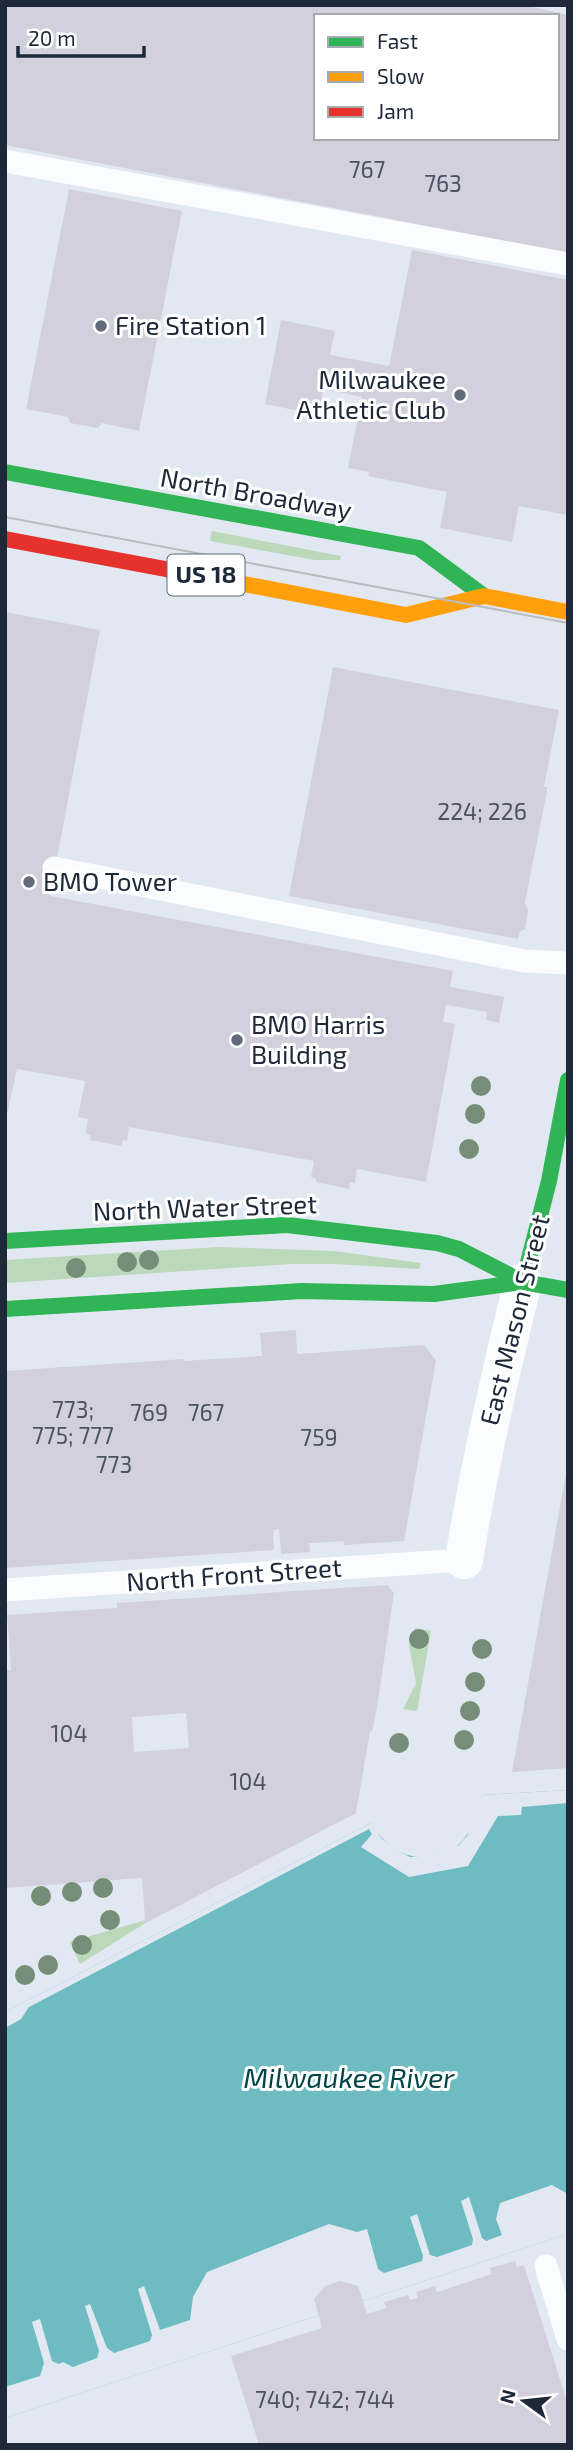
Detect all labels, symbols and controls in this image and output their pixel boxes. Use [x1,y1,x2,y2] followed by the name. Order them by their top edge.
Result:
[18,14,144,58] scale bar
[314,14,559,140] legend
[28,25,76,50] text: 20 m
[377,28,418,53] text: Fast
[377,63,424,88] text: Slow
[377,98,414,123] text: Jam
[349,155,386,183] house number: 767
[424,169,462,197] house number: 763
[115,309,266,340] place label: Fire Station 1
[93,318,109,334] marker: Fire Station 1
[296,363,446,424] place label: Milwaukee Athletic Club
[452,387,468,403] marker: Milwaukee Athletic Club
[158,460,355,525] street label: North Broadway
[168,554,244,596] road number: US 18
[437,797,527,825] house number: 224; 226
[43,865,177,896] place label: BMO Tower
[21,874,37,890] marker: BMO Tower
[251,1008,385,1069] place label: BMO Harris Building
[229,1032,245,1048] marker: BMO Harris Building
[92,1187,318,1226] street label: North Water Street
[472,1211,555,1428] street label: East Mason Street
[32,1395,114,1449] house number: 773; 775; 777
[130,1398,168,1426] house number: 769
[188,1398,225,1426] house number: 767
[300,1423,338,1451] house number: 759
[96,1450,132,1478] house number: 773
[125,1551,343,1596] street label: North Front Street
[50,1719,88,1747] house number: 104
[229,1767,267,1795] house number: 104
[244,2060,455,2094] water label: Milwaukee River
[489,2366,559,2436] north arrow
[255,2385,395,2413] house number: 740; 742; 744
[494,2387,520,2406] text: N

